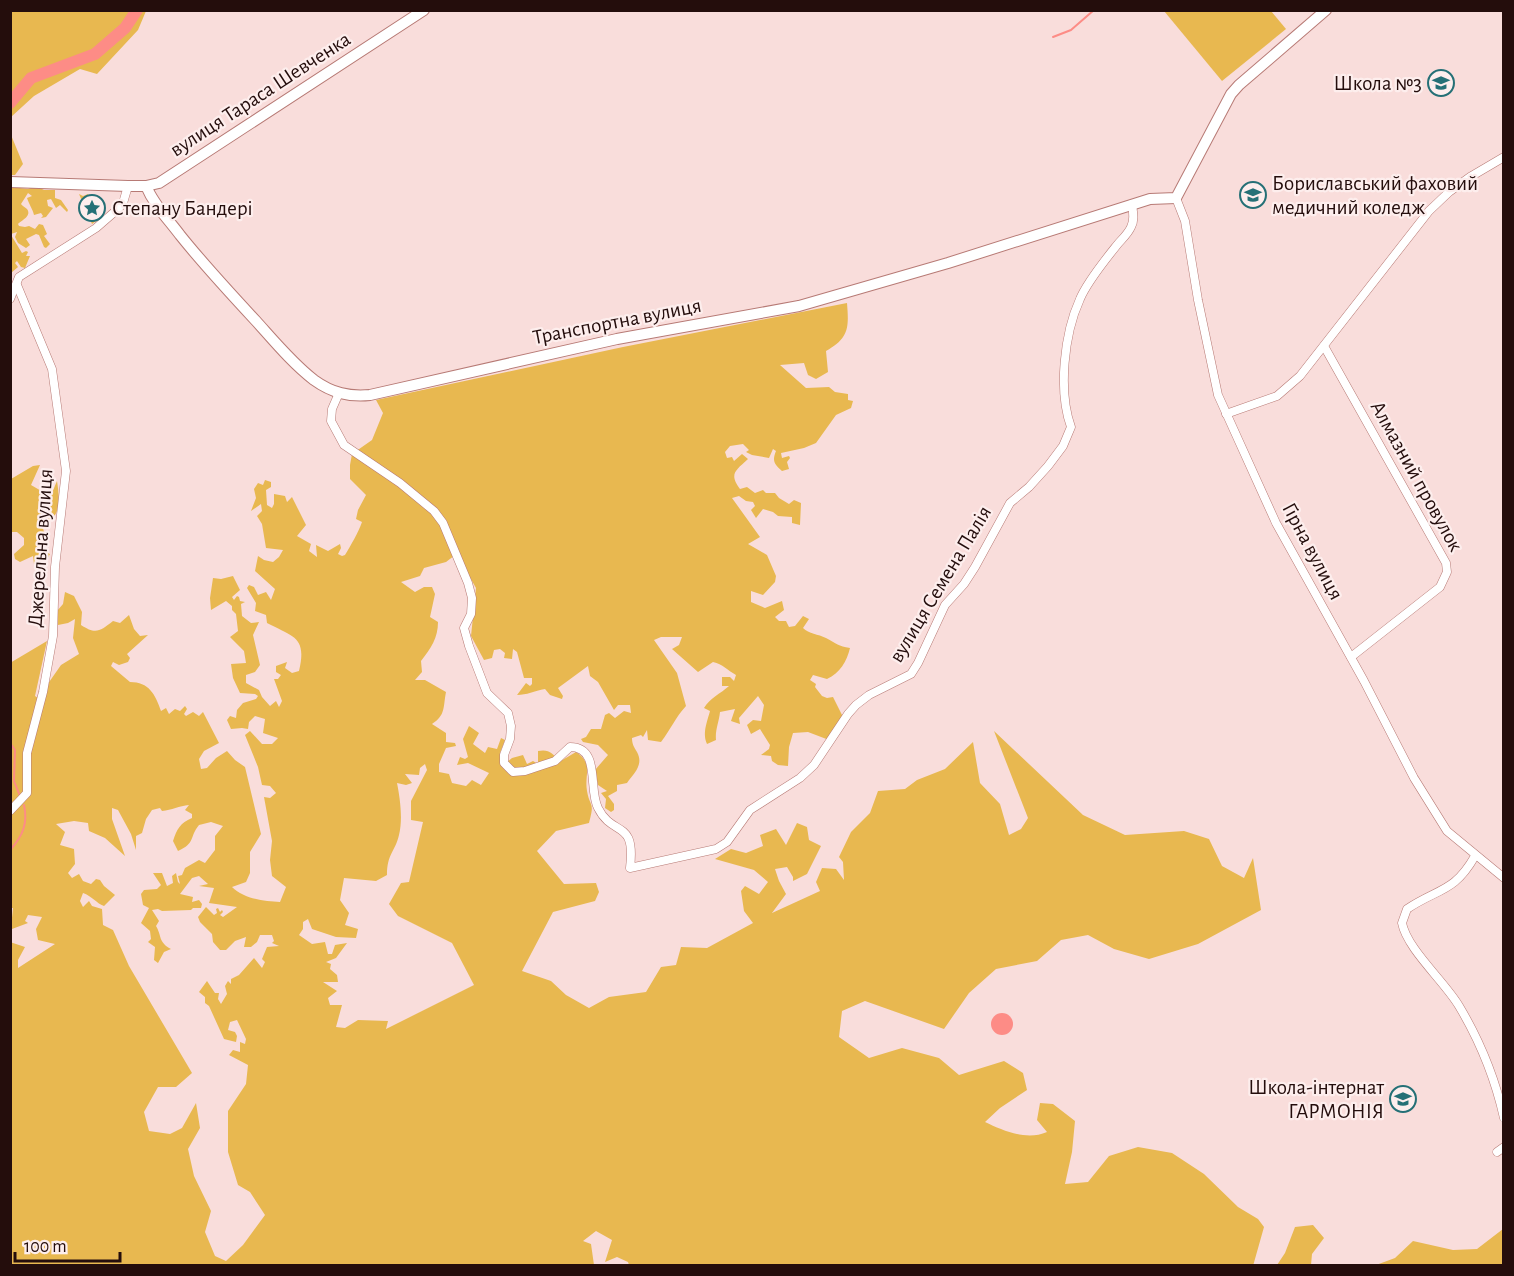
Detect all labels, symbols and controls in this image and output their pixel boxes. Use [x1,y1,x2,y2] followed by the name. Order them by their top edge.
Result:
[166,28,355,161] street label: вулиця Тараса Шевченка
[1426,68,1456,98] school or university icon: Школа №3
[1334,73,1422,94] place label: Школа №3
[1272,173,1478,218] place label: Бориславський фаховий медичний коледж
[1238,180,1268,210] school or university icon: Бориславський фаховий медичний коледж
[77,193,107,223] place icon: Степану Бандері
[112,198,253,219] place label: Степану Бандері
[531,295,703,348] street label: Транспортна вулиця
[1367,398,1467,555] street label: Алмазний провулок
[24,468,57,628] street label: Джерельна вулиця
[1278,499,1347,603] street label: Гірна вулиця
[885,502,995,666] street label: вулиця Семена Палія
[1248,1077,1384,1122] place label: Школа-інтернат ГАРМОНІЯ
[1388,1084,1418,1114] school or university icon: Школа-інтернат ГАРМОНІЯ
[15,1225,120,1263] scale bar
[24,1238,67,1256] text: 100 m

